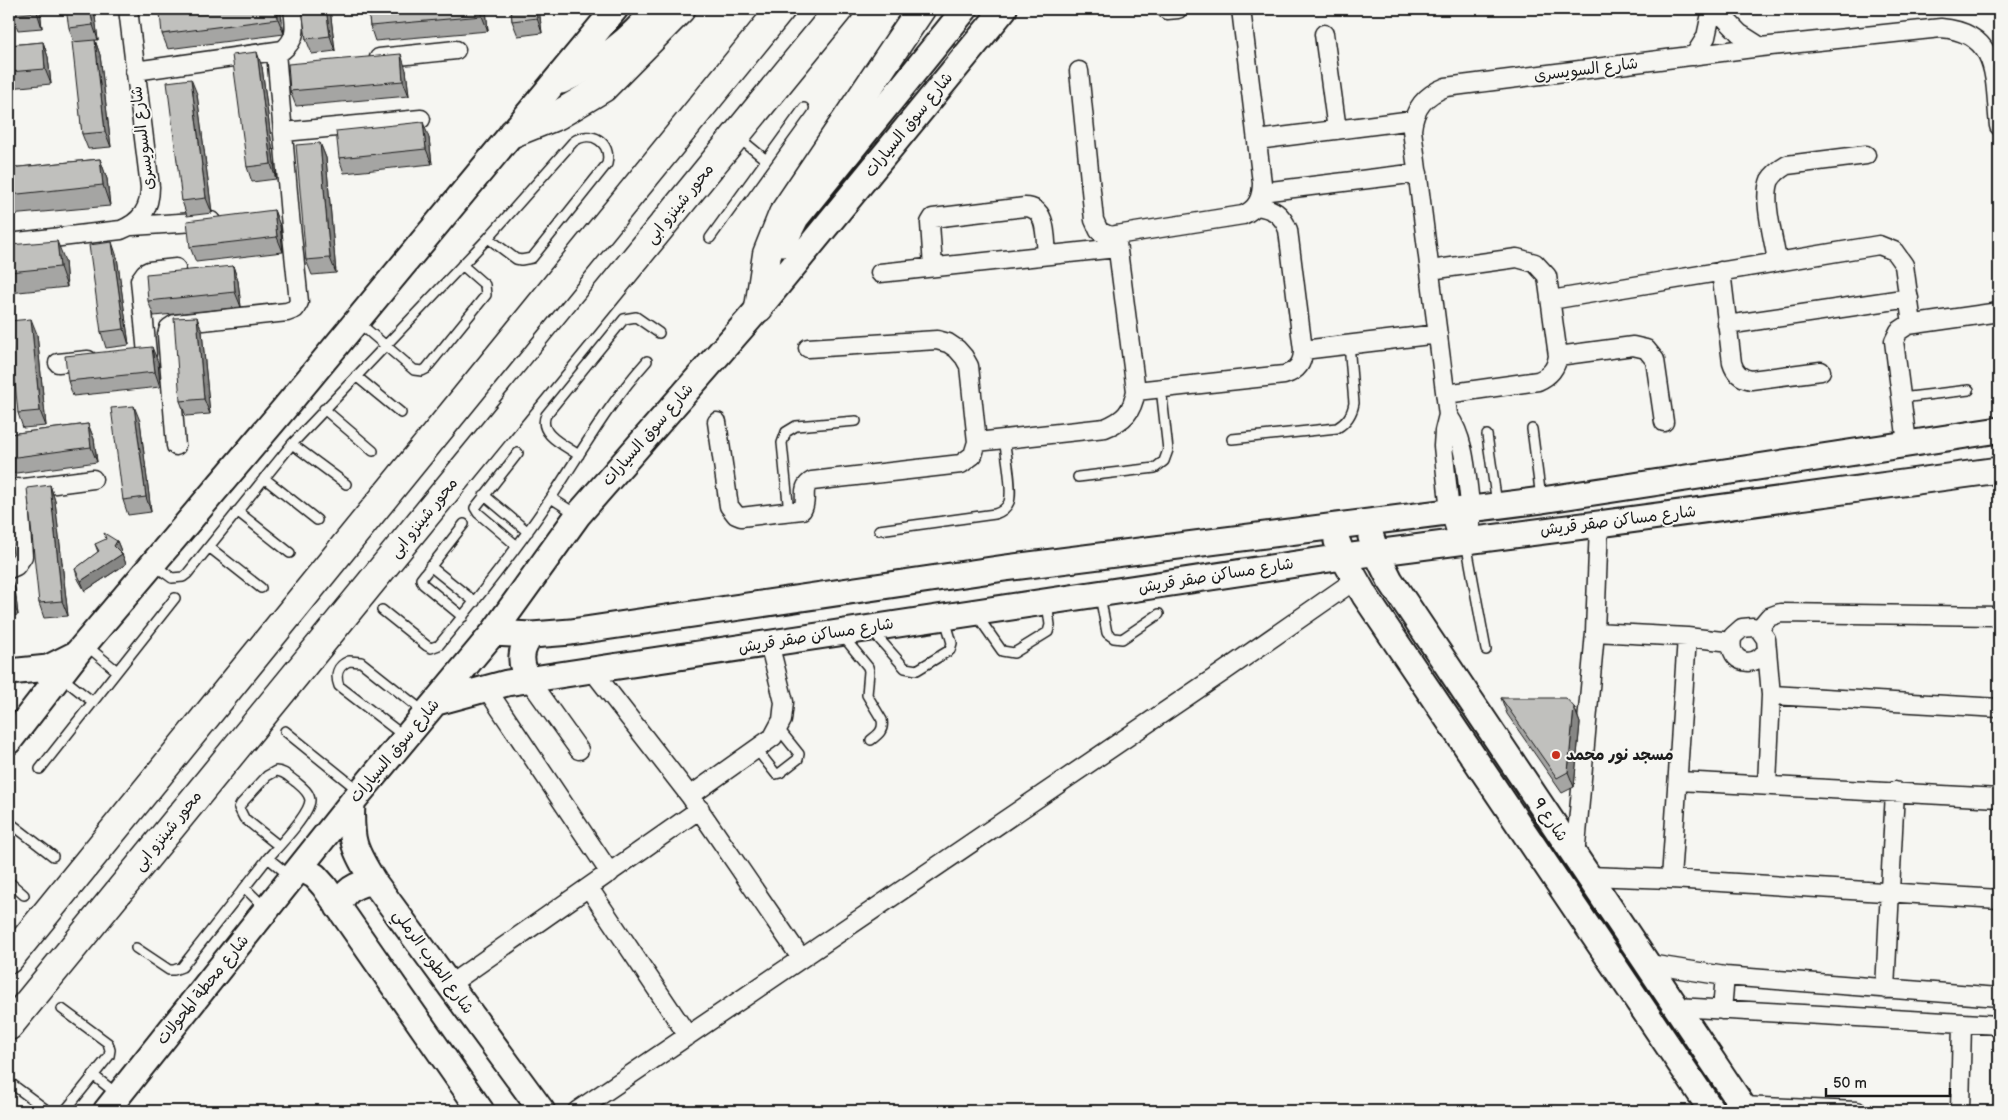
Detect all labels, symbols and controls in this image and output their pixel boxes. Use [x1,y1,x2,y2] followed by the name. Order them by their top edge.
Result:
[1533,54,1639,87] street label: شارع السويسرى
[861,69,958,182] street label: شارع سوق السيارات
[127,85,160,191] street label: شارع السويسرى
[642,160,718,248] street label: محور شينزو ابى
[598,380,698,491] street label: شارع سوق السيارات
[386,474,462,562] street label: محور شينزو ابى
[1539,502,1697,541] street label: شارع مساكن صقر قريش
[1137,554,1295,599] street label: شارع مساكن صقر قريش
[737,614,895,659] street label: شارع مساكن صقر قريش
[346,695,445,807] street label: شارع سوق السيارات
[1566,746,1673,765] place label: مسجد نور محمد
[1550,749,1562,761] marker: مسجد نور محمد
[130,787,206,875] street label: محور شينزو ابى
[1528,795,1571,846] street label: شارع 9
[385,906,477,1020] street label: شارع الطوب الرملي
[153,931,254,1049] street label: شارع محطة المحولات
[1826,1065,1949,1097] scale bar
[1833,1074,1867,1093] text: 50 m

